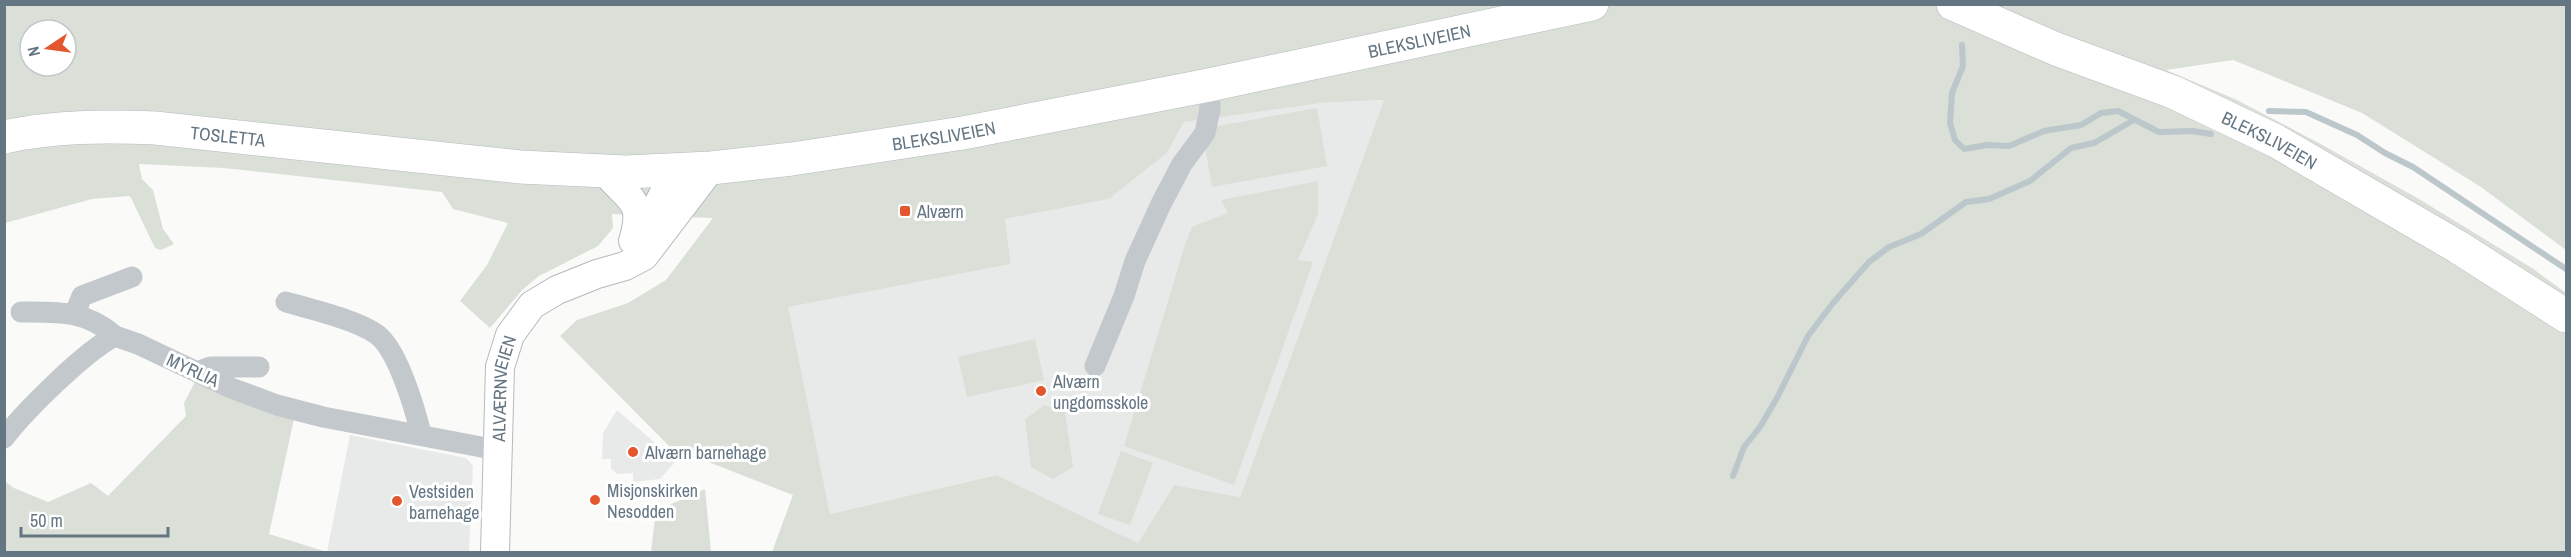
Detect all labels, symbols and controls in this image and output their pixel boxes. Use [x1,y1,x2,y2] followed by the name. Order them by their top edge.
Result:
[18,18,78,78] north arrow
[1366,18,1473,64] street label: BLEKSLIVEIEN
[22,44,45,58] text: N
[2218,105,2322,175] street label: BLEKSLIVEIEN
[890,114,998,156] street label: BLEKSLIVEIEN
[189,119,267,152] street label: TOSLETTA
[916,199,964,224] place label: Alværn
[898,204,912,218] marker: Alværn
[485,332,522,443] street label: ALVÆRNVEIEN
[163,347,223,393] street label: MYRLIA
[1052,369,1148,415] place label: Alværn ungdomsskole
[1034,384,1048,398] marker: Alværn ungdomsskole
[644,440,766,465] place label: Alværn barnehage
[626,445,640,459] marker: Alværn barnehage
[607,478,698,524] place label: Misjonskirken Nesodden
[409,479,480,525] place label: Vestsiden barnehage
[588,493,602,507] marker: Misjonskirken Nesodden
[390,494,404,508] marker: Vestsiden barnehage
[21,500,168,538] scale bar
[30,508,63,533] text: 50 m

